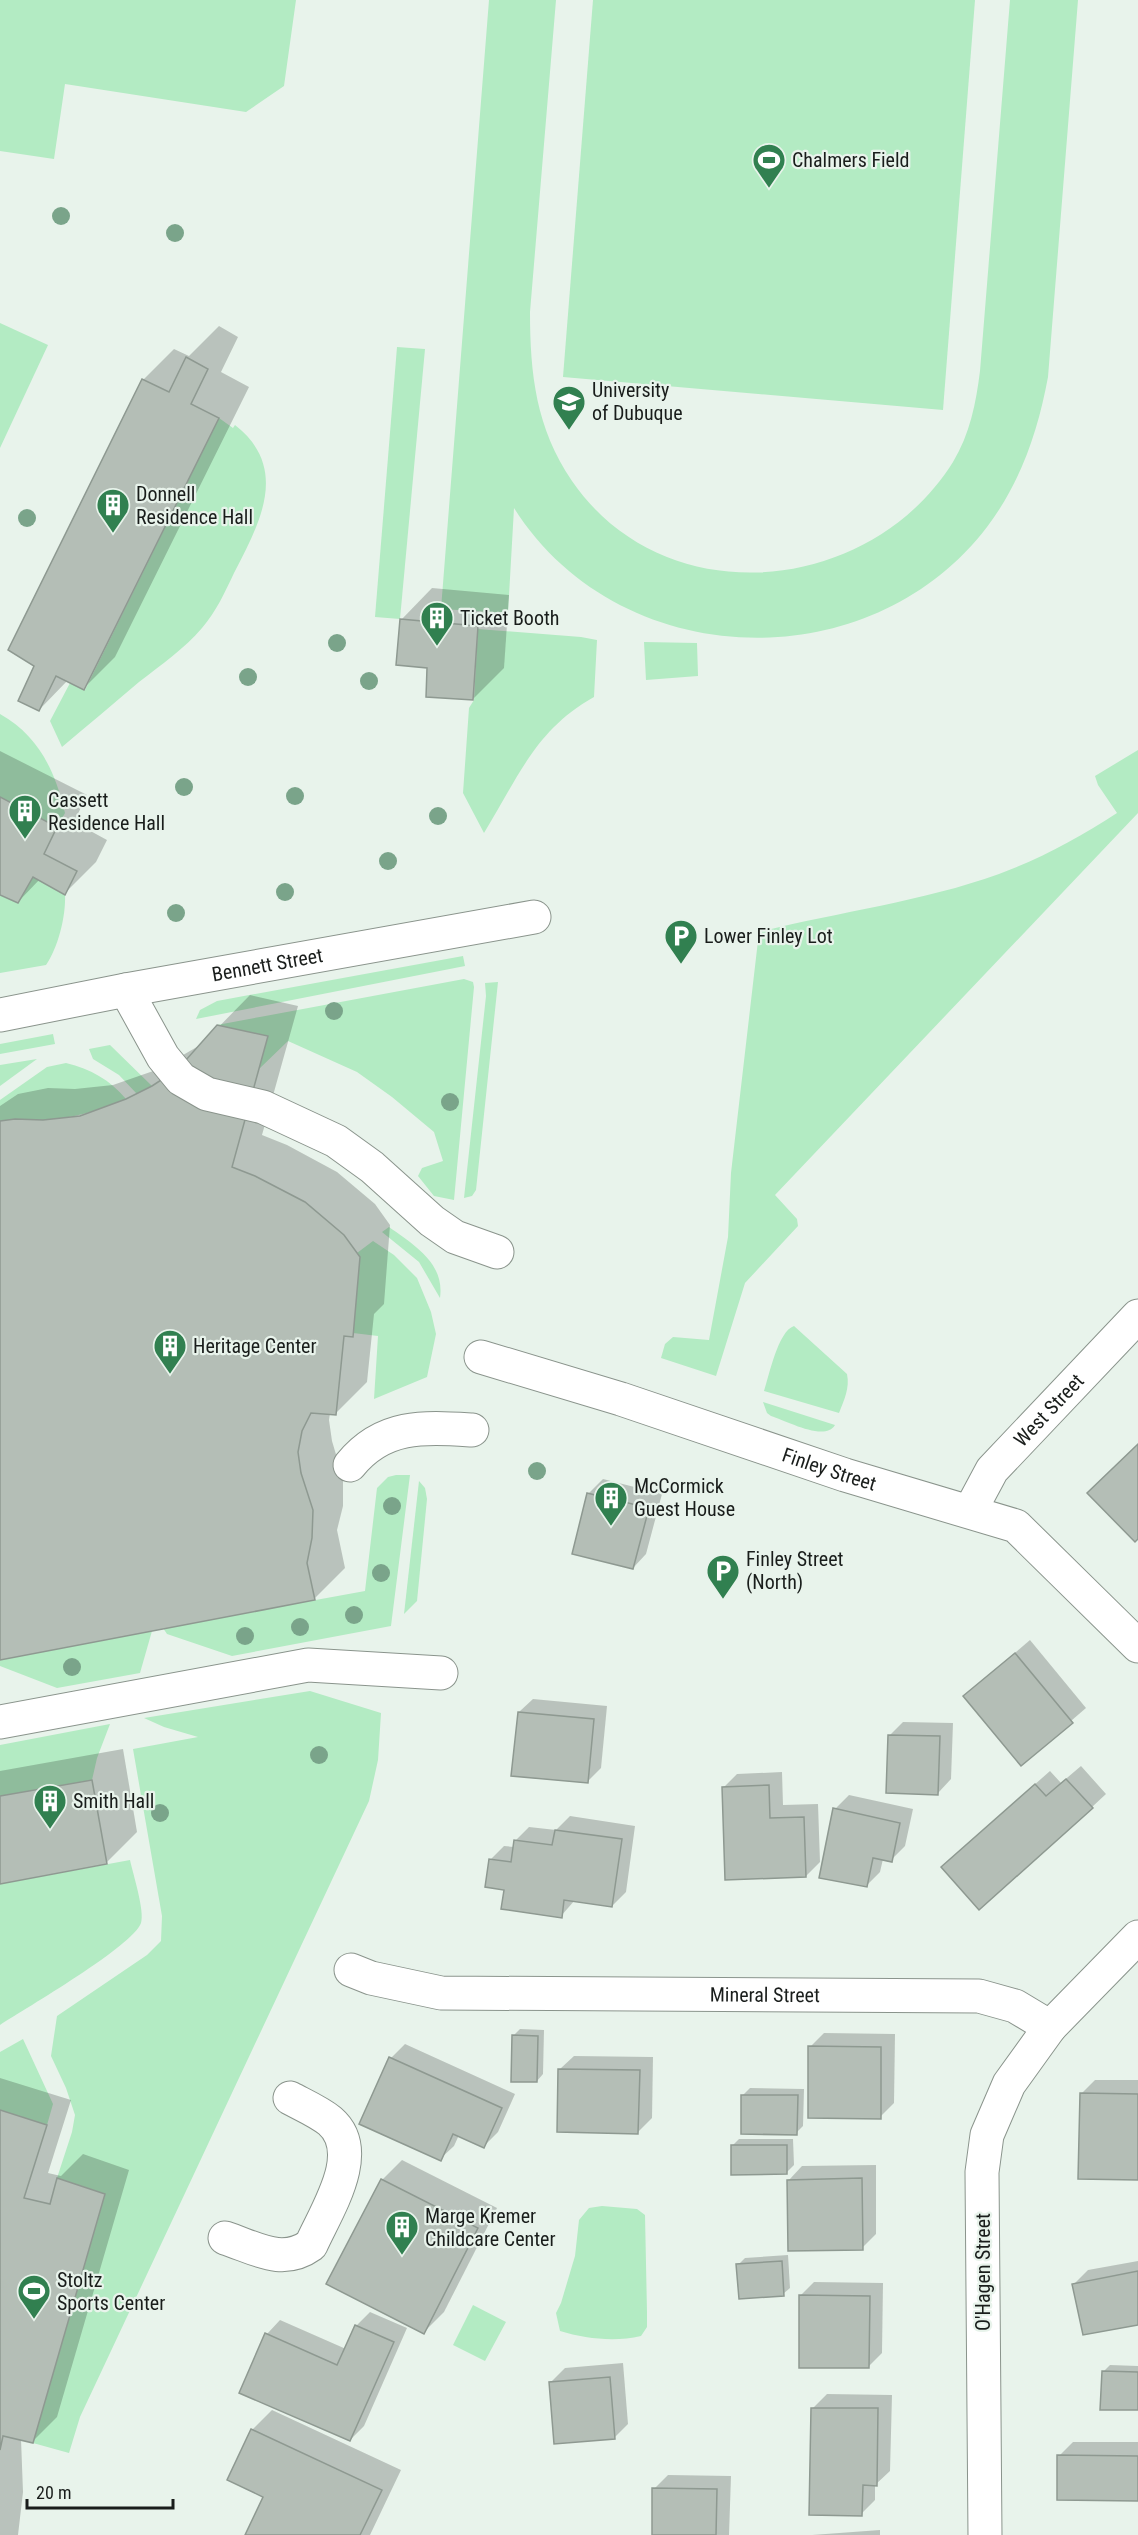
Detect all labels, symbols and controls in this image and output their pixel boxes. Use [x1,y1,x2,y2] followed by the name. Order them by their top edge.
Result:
[751,142,787,189] sports icon: Chalmers Field
[792,148,910,172] place label: Chalmers Field
[592,378,683,425] place label: University of Dubuque
[551,384,587,431] school or university icon: University of Dubuque
[136,482,253,529] place label: Donnell Residence Hall
[95,487,131,534] building icon: Donnell Residence Hall
[419,600,455,647] building icon: Ticket Booth
[460,606,560,630] place label: Ticket Booth
[48,788,165,835] place label: Cassett Residence Hall
[7,793,43,840] building icon: Cassett Residence Hall
[663,918,699,965] parking icon: Lower Finley Lot
[704,924,833,948] place label: Lower Finley Lot
[210,943,325,986] street label: Bennett Street
[152,1328,188,1375] building icon: Heritage Center
[193,1334,317,1358] place label: Heritage Center
[1009,1369,1089,1451] street label: West Street
[779,1443,879,1496] street label: Finley Street
[634,1474,735,1521] place label: McCormick Guest House
[593,1480,629,1527] building icon: McCormick Guest House
[746,1547,844,1594] place label: Finley Street (North)
[705,1553,741,1600] parking icon: Finley Street (North)
[32,1783,68,1830] building icon: Smith Hall
[73,1789,154,1813] place label: Smith Hall
[710,1982,820,2007] street label: Mineral Street
[425,2204,556,2251] place label: Marge Kremer Childcare Center
[384,2209,420,2256] building icon: Marge Kremer Childcare Center
[971,2213,995,2331] street label: O'Hagen Street
[57,2268,165,2315] place label: Stoltz Sports Center
[16,2273,52,2320] sports icon: Stoltz Sports Center
[27,2472,172,2510] scale bar
[36,2482,71,2503] text: 20 m

